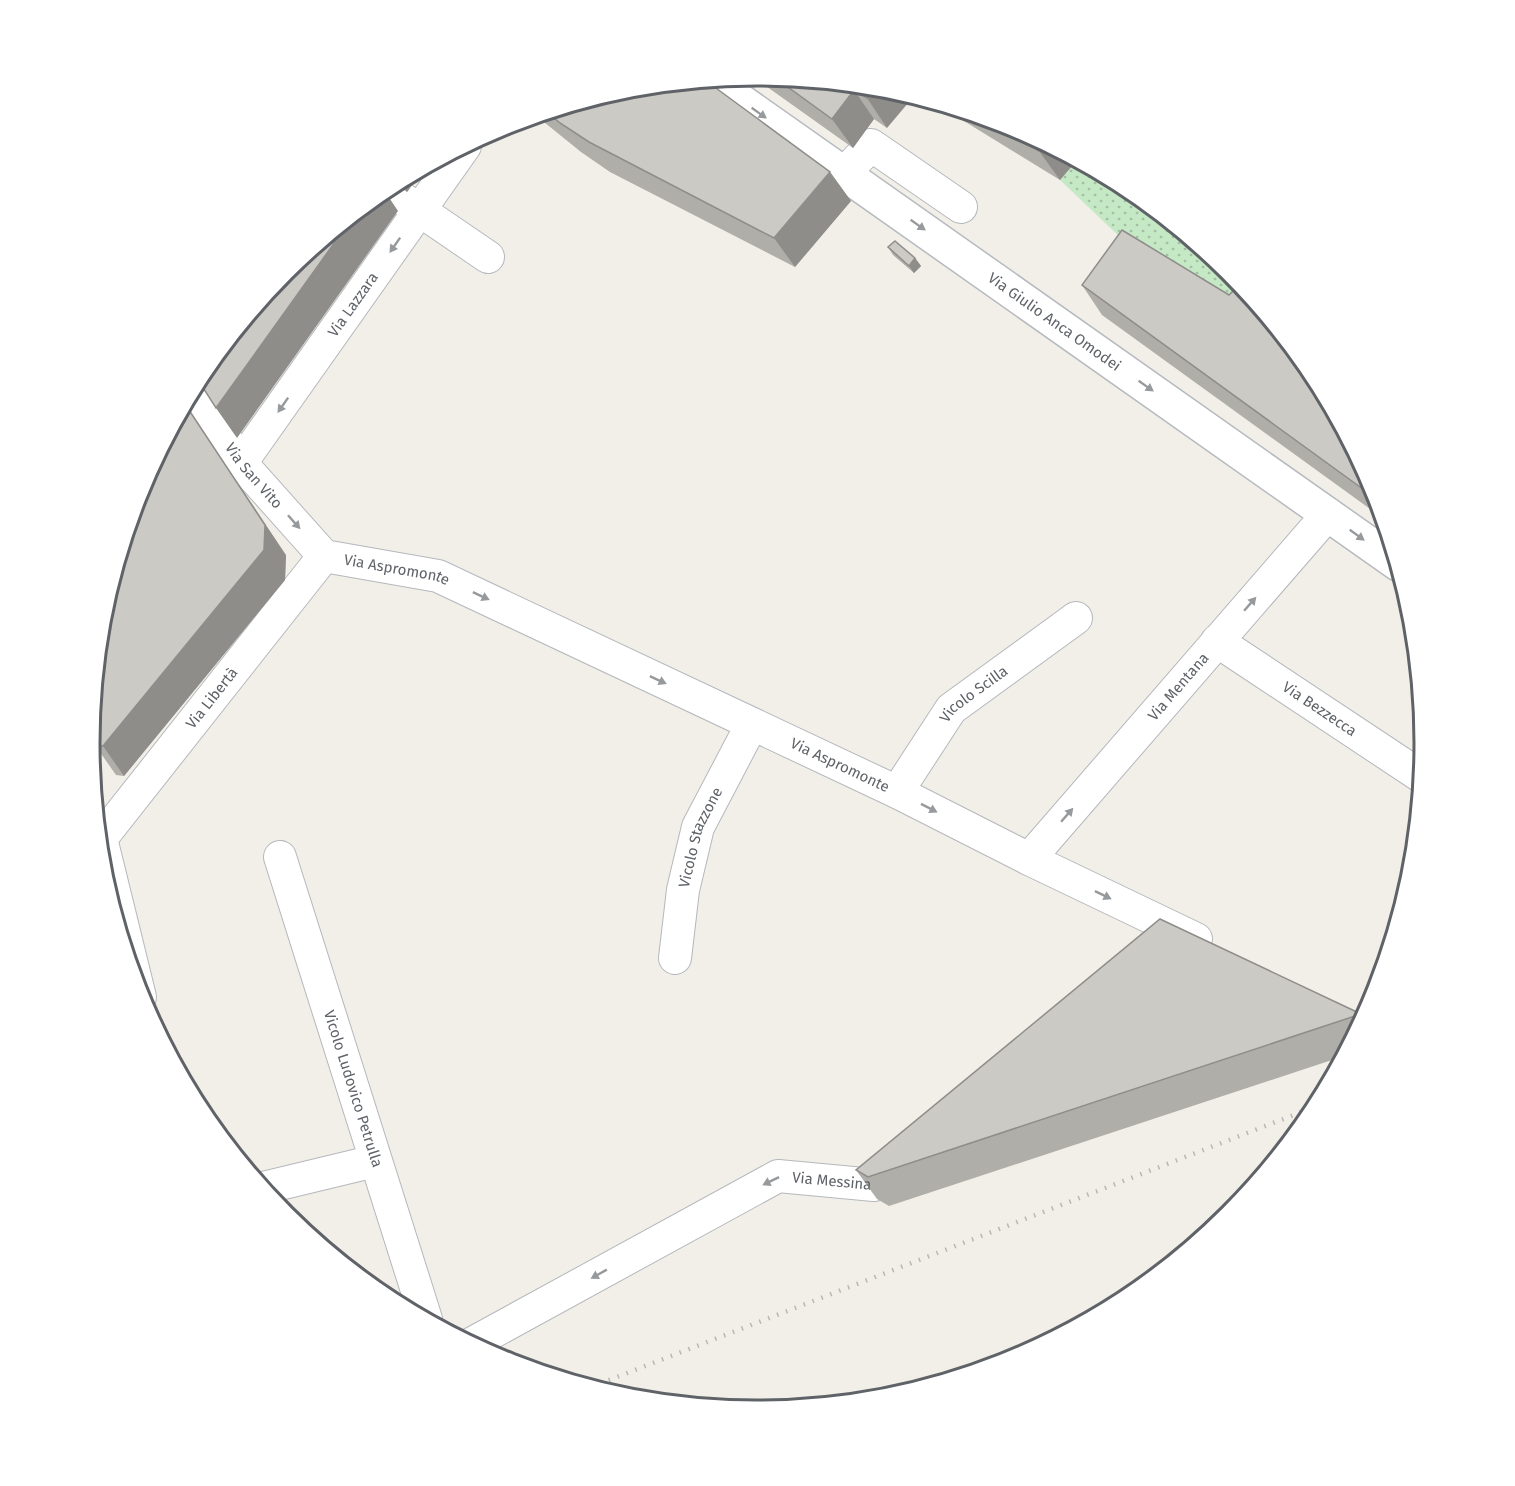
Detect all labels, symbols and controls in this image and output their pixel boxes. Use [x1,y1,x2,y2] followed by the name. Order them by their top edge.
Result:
[750,107,766,119] one-way arrow
[910,219,926,231] one-way arrow
[390,237,401,253] one-way arrow
[324,269,382,340] street label: Via Lazzara
[984,269,1124,375] street label: Via Giulio Anca Omodei
[1138,380,1154,392] one-way arrow
[277,396,289,412] one-way arrow
[221,439,286,512] street label: Via San Vito
[287,515,301,530] one-way arrow
[1349,529,1365,540] one-way arrow
[343,551,453,589] street label: Via Aspromonte
[473,592,490,601] one-way arrow
[1243,597,1256,612] one-way arrow
[1144,649,1213,724] street label: Via Mentana
[936,662,1011,726] street label: Vicolo Scilla
[182,664,241,732] street label: Via Libertà
[649,675,666,684] one-way arrow
[1279,678,1360,740] street label: Via Bezzecca
[788,734,892,796] street label: Via Aspromonte
[675,784,726,889] street label: Vicolo Stazzone
[920,803,937,813] one-way arrow
[1060,808,1073,823] one-way arrow
[1095,890,1112,900] one-way arrow
[320,1008,386,1169] street label: Vicolo Ludovico Petrulla
[791,1168,872,1194] street label: Via Messina
[762,1177,779,1186] one-way arrow
[591,1269,608,1279] one-way arrow

